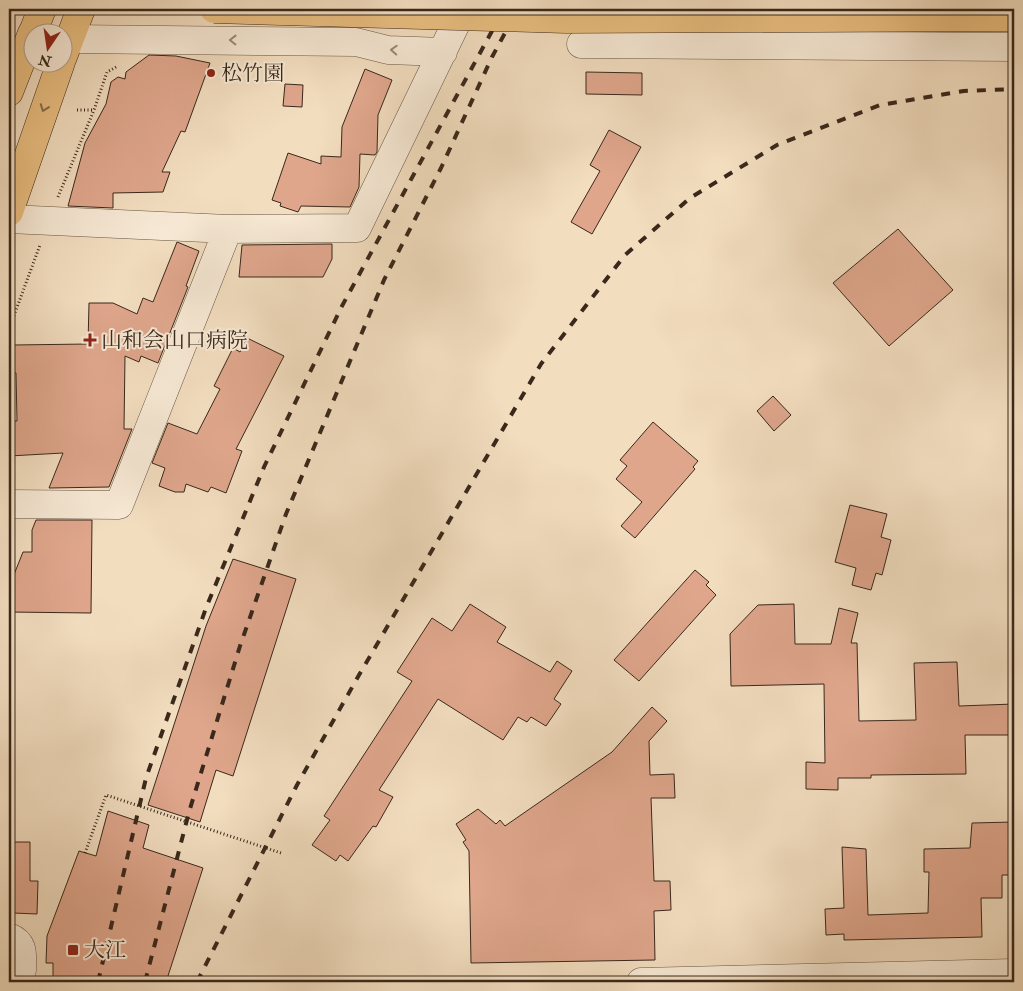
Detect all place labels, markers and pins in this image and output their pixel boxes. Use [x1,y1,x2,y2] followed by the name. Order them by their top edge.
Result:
[221,60,284,87] place label: 松竹園
[205,67,217,79] marker: 松竹園
[101,327,248,354] place label: 山和会山口病院
[83,333,97,347] marker: 山和会山口病院
[84,937,126,964] place label: 大江
[66,943,80,957] marker: 大江

